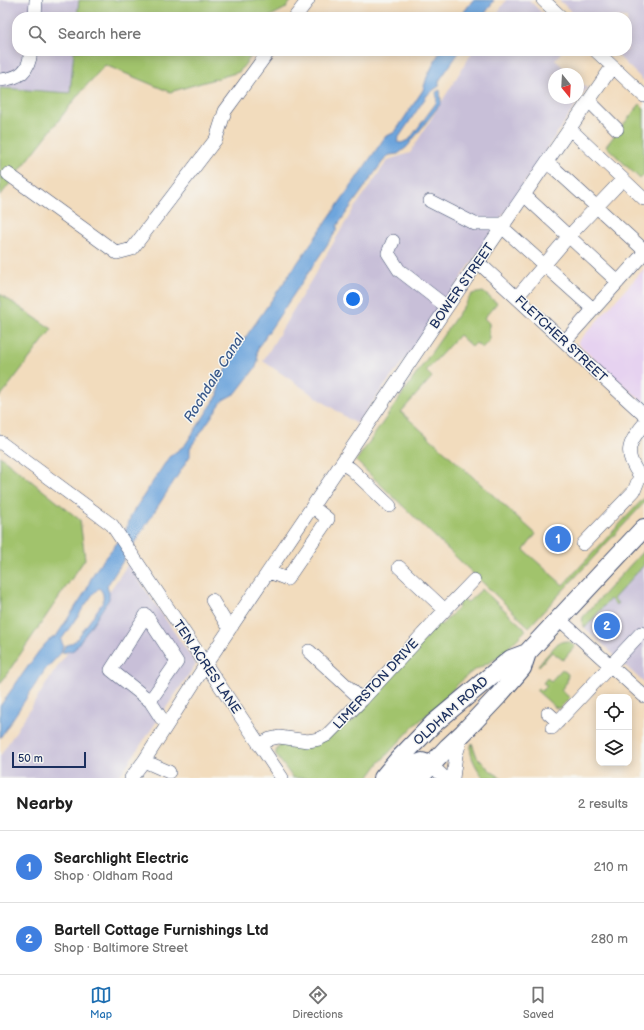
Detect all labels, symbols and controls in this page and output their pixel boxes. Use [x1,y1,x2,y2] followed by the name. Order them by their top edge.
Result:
[12,12,632,56] search box
[26,23,48,45] icon: search
[58,25,141,44] text: Search here
[548,68,584,104] north arrow
[426,240,498,332] street label: BOWER STREET
[343,289,363,309] your location
[512,292,611,386] street label: FLETCHER STREET
[180,330,248,425] water label: Rochdale Canal
[545,524,571,554] pin: 1
[594,611,620,641] pin: 2
[170,617,244,717] street label: TEN ACRES LANE
[330,635,422,732] street label: LIMERSTON DRIVE
[410,673,492,749] street label: OLDHAM ROAD
[596,694,632,766] map controls
[596,694,632,730] button: locate
[596,730,632,766] button: layers
[12,750,86,769] scale bar
[18,752,43,765] text: 50 m
[16,794,73,814] text: Nearby
[578,796,628,812] text: 2 results
[54,849,189,868] text: Searchlight Electric
[26,859,32,875] text: 1
[594,859,628,875] text: 210 m
[54,868,173,884] text: Shop · Oldham Road
[54,921,268,940] text: Bartell Cottage Furnishings Ltd
[25,931,33,947] text: 2
[591,931,628,947] text: 280 m
[54,940,188,956] text: Shop · Baltimore Street
[90,984,112,1021] tab: Map
[292,984,343,1021] tab: Directions
[523,984,554,1021] tab: Saved

